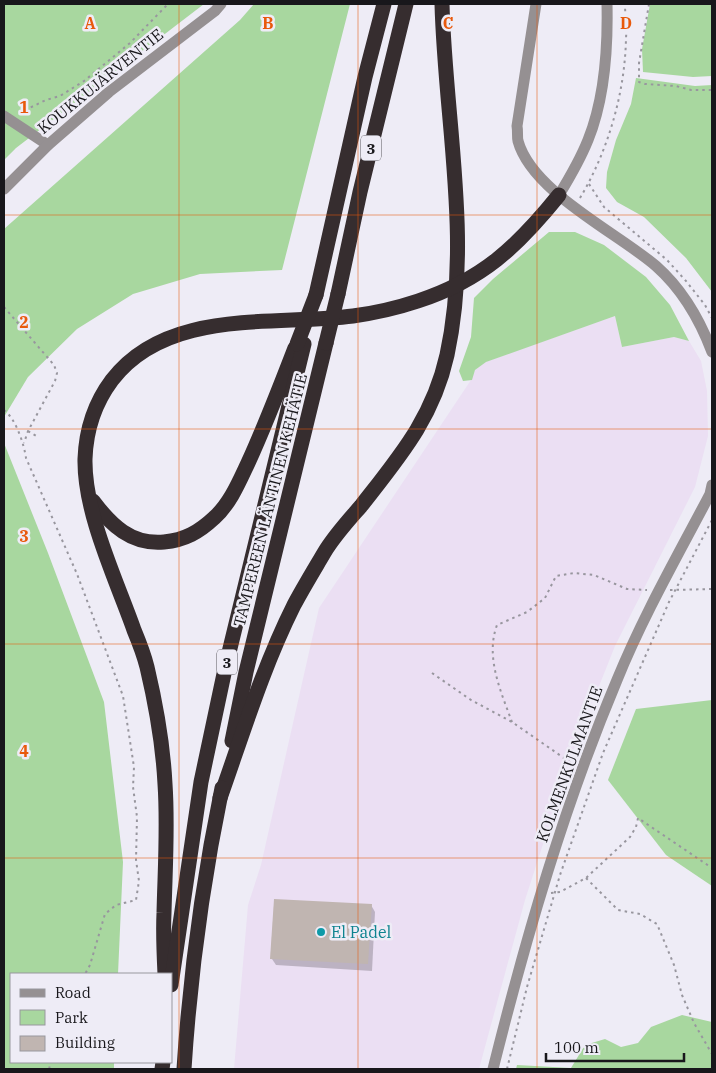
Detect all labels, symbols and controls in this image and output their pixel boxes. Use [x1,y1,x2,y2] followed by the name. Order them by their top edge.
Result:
[84,13,96,33] text: A
[262,13,274,33] text: B
[443,13,453,33] text: C
[620,13,632,33] text: D
[33,24,167,138] street label: KOUKKUJÄRVENTIE
[19,97,29,117] text: 1
[361,136,381,160] road number: 3
[19,312,29,332] text: 2
[229,371,311,629] street label: TAMPEREEN LÄNTINEN KEHÄTIE
[19,526,29,546] text: 3
[217,650,237,674] road number: 3
[531,683,607,845] street label: KOLMENKULMANTIE
[19,741,29,761] text: 4
[331,922,392,942] place label: El Padel
[315,926,327,938] marker: El Padel
[10,973,172,1063] legend
[55,983,91,1002] text: Road
[55,1008,88,1027] text: Park
[546,1030,684,1062] scale bar
[55,1033,115,1052] text: Building
[554,1038,599,1057] text: 100 m

